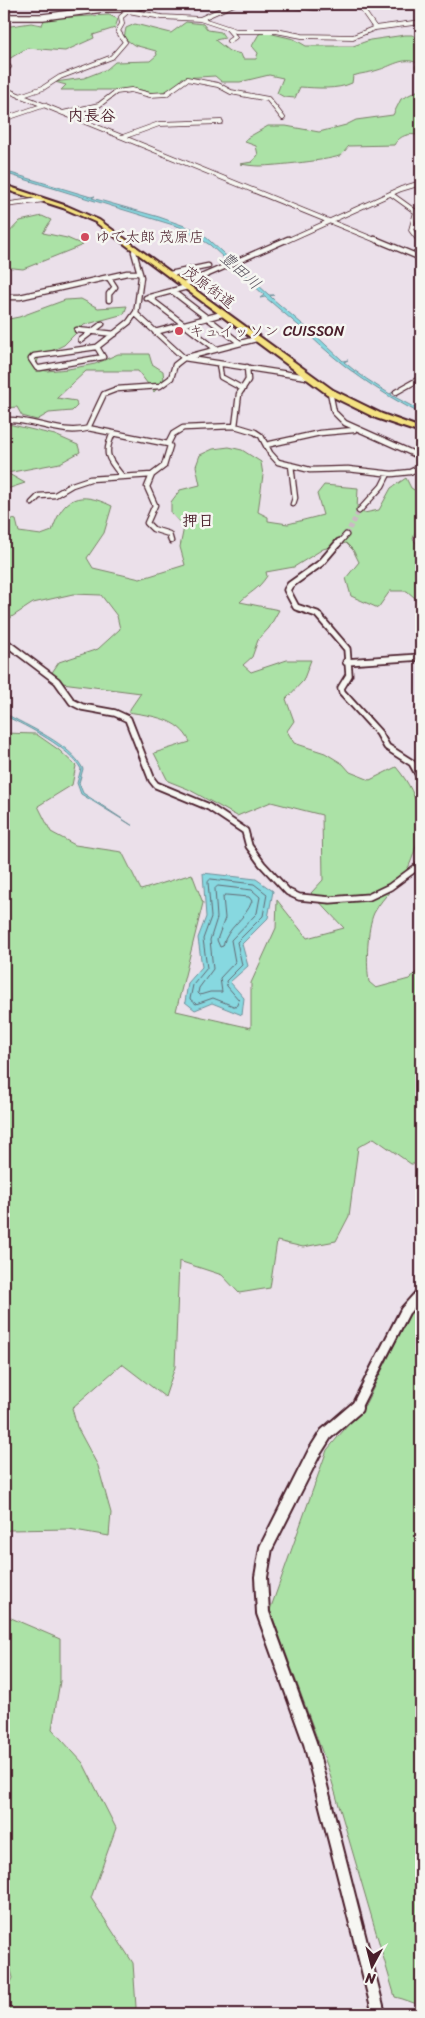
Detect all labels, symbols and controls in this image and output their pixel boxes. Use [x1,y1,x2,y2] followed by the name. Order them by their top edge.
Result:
[68,101,116,130] district label: 内長谷
[95,224,204,250] place label: ゆで太郎 茂原店
[79,231,91,243] marker: ゆで太郎 茂原店
[213,244,268,297] water label: 豊田川
[177,259,241,315] street label: 茂原街道
[189,318,345,344] place label: キュイッソン CUISSON
[173,325,185,337] marker: キュイッソン CUISSON
[182,506,214,535] district label: 押日
[348,1940,398,1990] north arrow
[364,1965,378,1992] text: N

